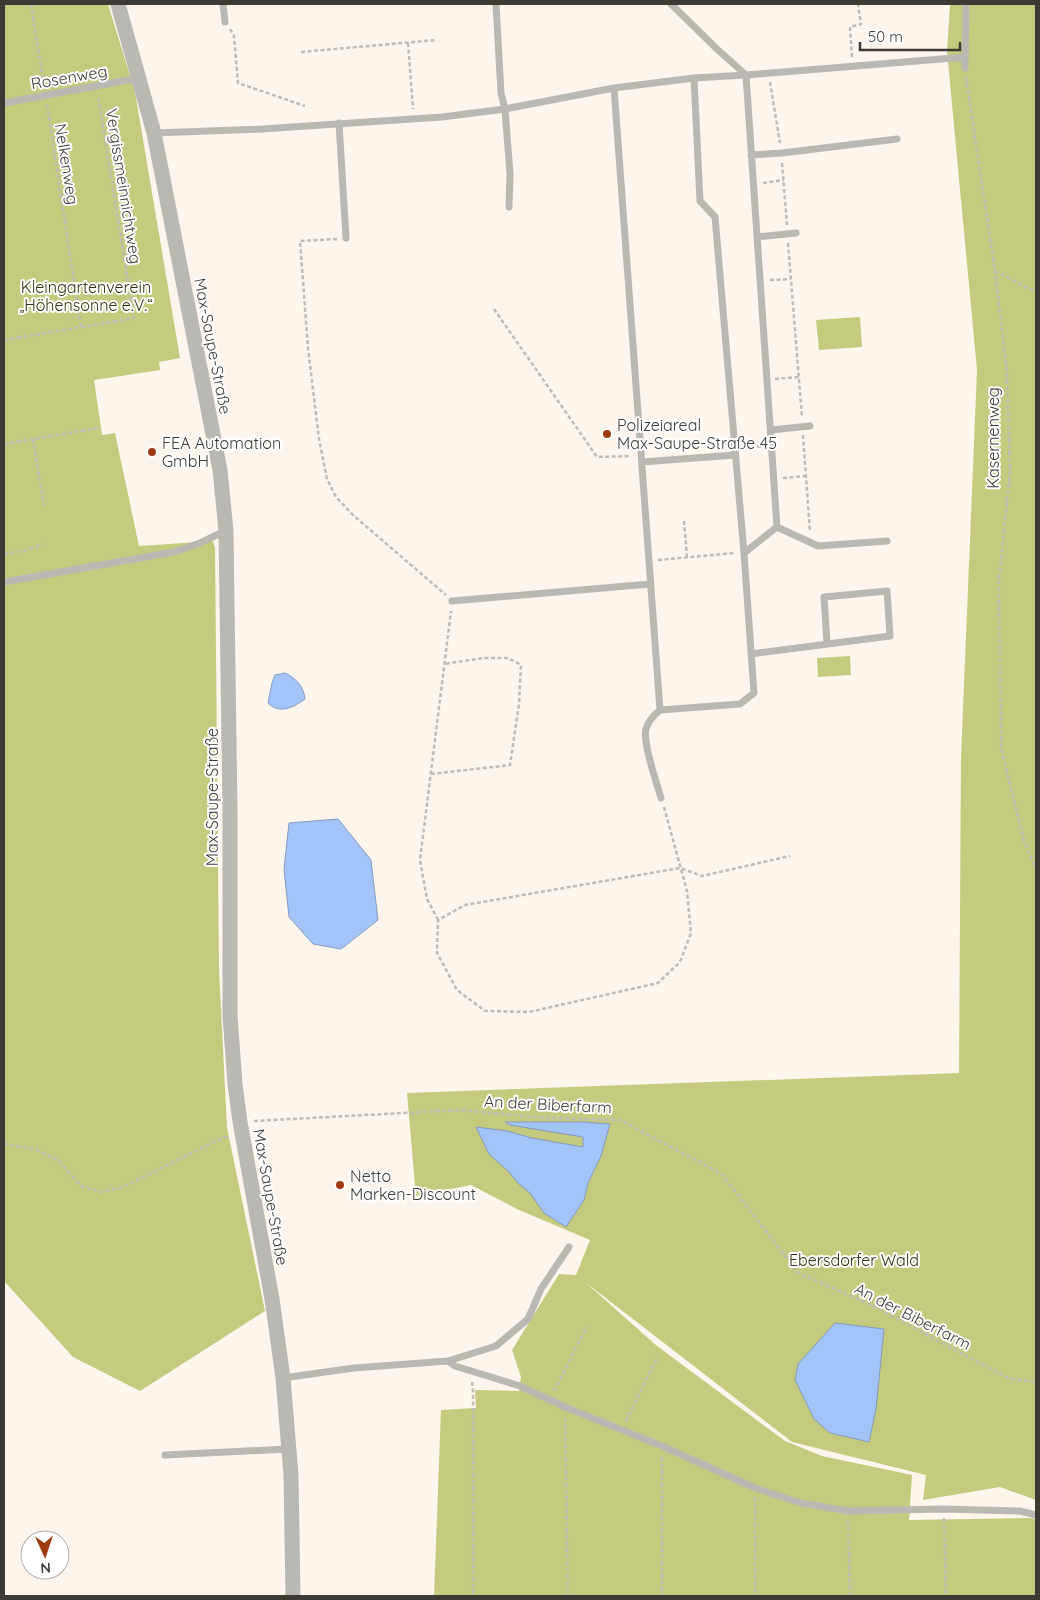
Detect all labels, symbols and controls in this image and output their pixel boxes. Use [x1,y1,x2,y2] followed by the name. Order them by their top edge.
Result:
[860,20,960,52] scale bar
[868,27,903,46] text: 50 m
[29,60,109,94] street label: Rosenweg
[102,107,146,265] street label: Vergissmeinnichtweg
[51,122,83,206] street label: Nelkenweg
[190,276,236,416] street label: Max-Saupe-Straße
[19,277,153,315] park label: Kleingartenverein „Höhensonne e.V.“
[983,387,1003,489] street label: Kasernenweg
[617,415,777,453] place label: Polizeiareal Max-Saupe-Straße 45
[601,428,613,440] marker: Polizeiareal Max-Saupe-Straße 45
[162,433,281,471] place label: FEA Automation GmbH
[146,446,158,458] marker: FEA Automation GmbH
[202,728,222,866] street label: Max-Saupe-Straße
[483,1091,613,1117] street label: An der Biberfarm
[249,1127,293,1267] street label: Max-Saupe-Straße
[350,1166,476,1204] place label: Netto Marken-Discount
[334,1179,346,1191] marker: Netto Marken-Discount
[789,1250,919,1270] park label: Ebersdorfer Wald
[851,1278,975,1354] street label: An der Biberfarm
[20,1530,70,1580] north arrow
[40,1559,51,1577] text: N

